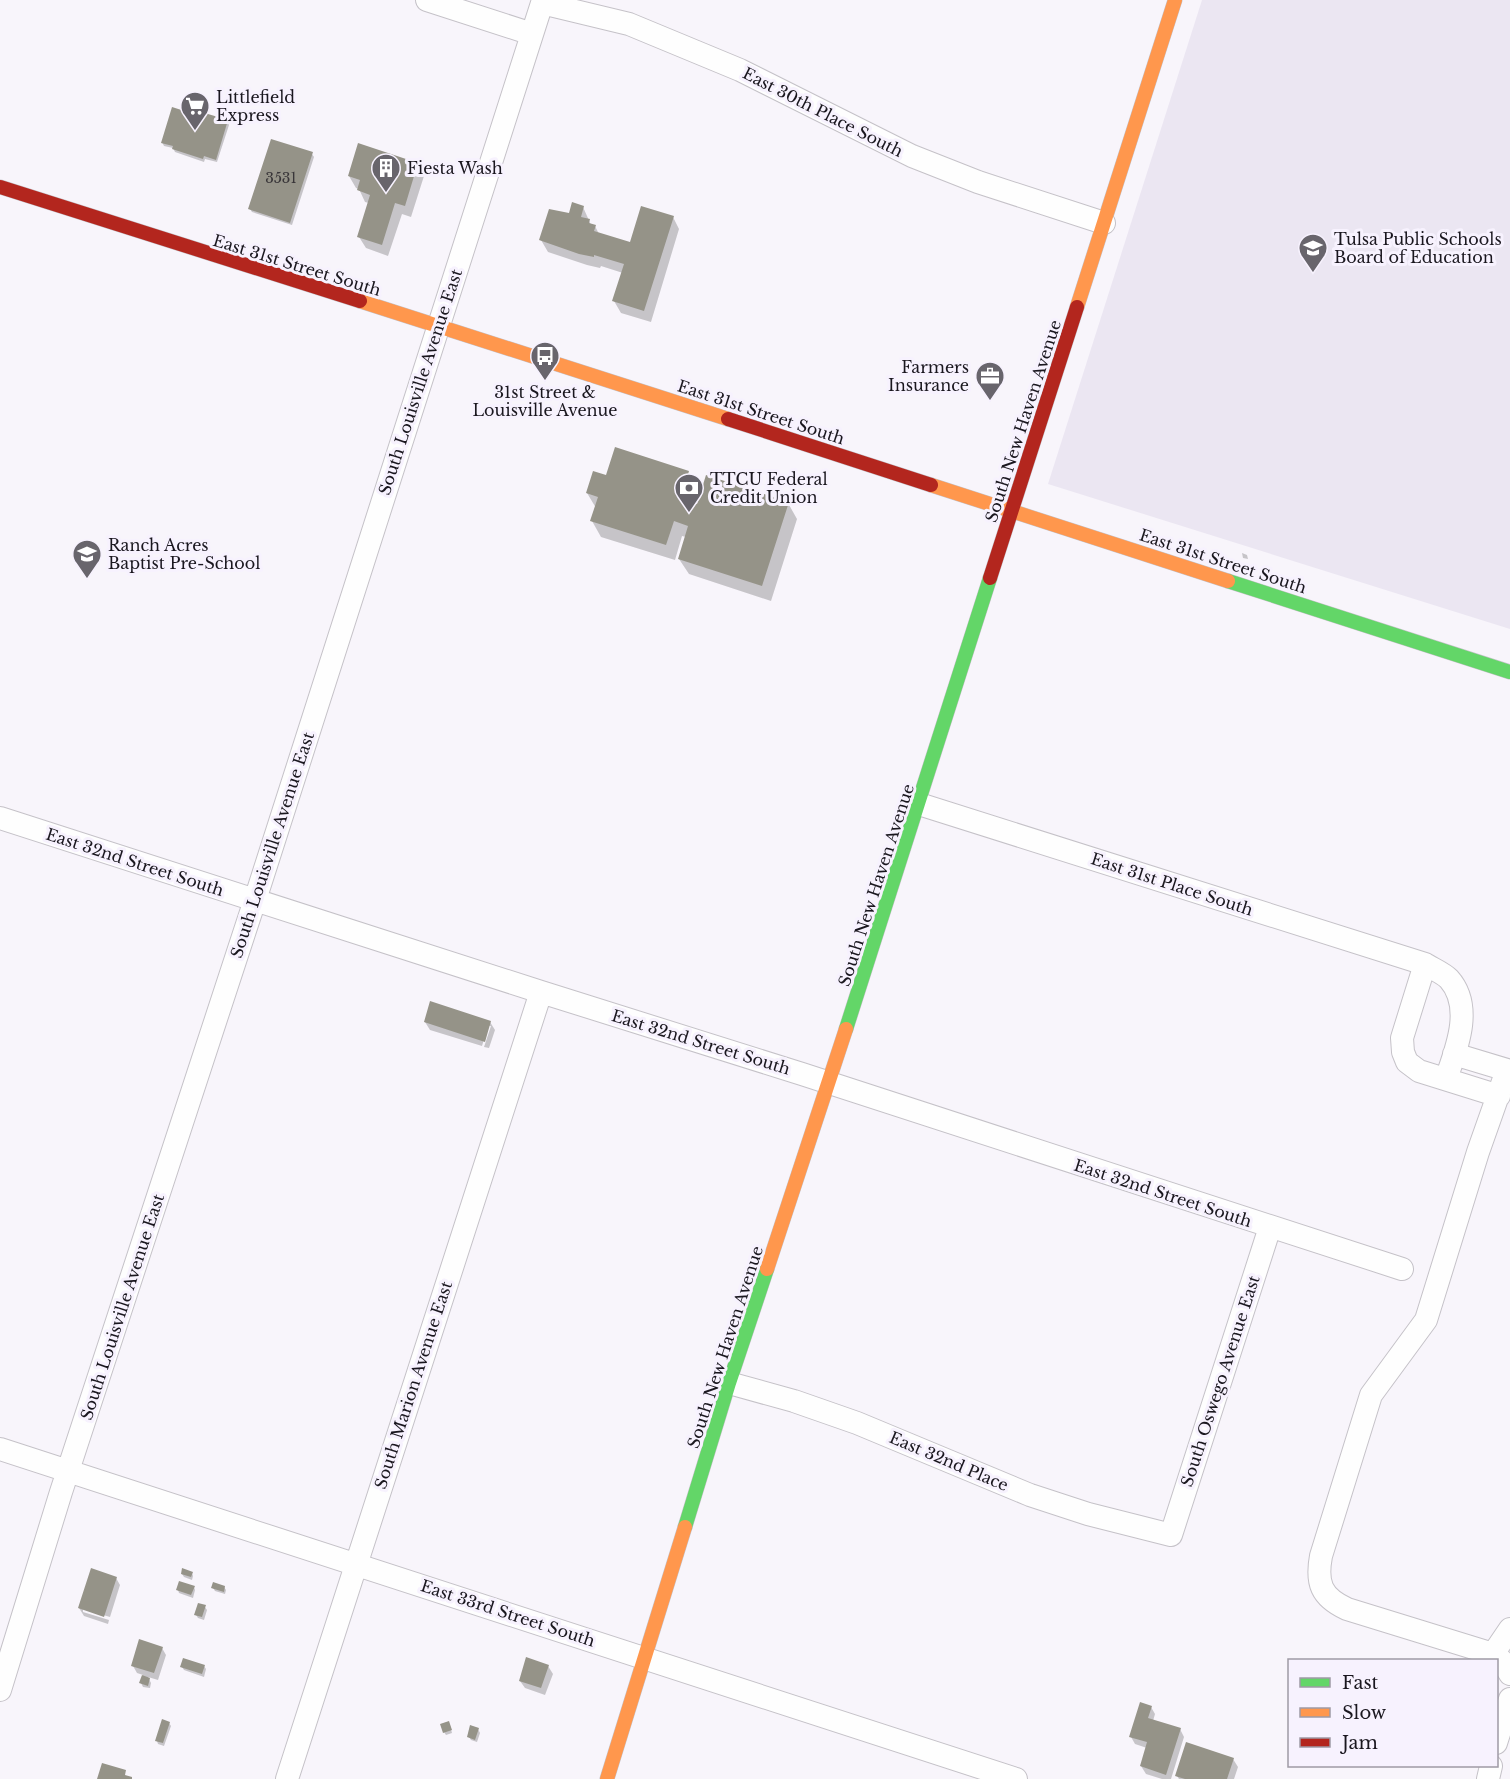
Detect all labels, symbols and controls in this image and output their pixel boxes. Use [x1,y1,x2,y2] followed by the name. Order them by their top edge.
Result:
[739,63,907,161] street label: East 30th Place South
[216,87,295,125] place label: Littlefield Express
[179,90,211,132] supermarket icon: Littlefield Express
[370,152,402,194] building icon: Fiesta Wash
[407,158,503,178] place label: Fiesta Wash
[265,169,297,187] house number: 3531
[1334,229,1502,267] place label: Tulsa Public Schools Board of Education
[211,230,383,300] street label: East 31st Street South
[1297,232,1329,274] school or university icon: Tulsa Public Schools Board of Education
[374,266,466,498] street label: South Louisville Avenue East
[981,317,1065,525] street label: South New Haven Avenue
[529,340,561,382] bus stop icon: 31st Street & Louisville Avenue
[888,357,969,395] place label: Farmers Insurance
[974,360,1006,402] office icon: Farmers Insurance
[675,376,847,448] street label: East 31st Street South
[472,382,618,420] place label: 31st Street & Louisville Avenue
[710,469,828,507] place label: TTCU Federal Credit Union
[673,472,705,514] bank icon: TTCU Federal Credit Union
[1137,525,1309,597] street label: East 31st Street South
[108,535,260,573] place label: Ranch Acres Baptist Pre-School
[71,538,103,580] school or university icon: Ranch Acres Baptist Pre-School
[226,729,318,961] street label: South Louisville Avenue East
[834,781,918,989] street label: South New Haven Avenue
[44,824,226,900] street label: East 32nd Street South
[1088,848,1256,920] street label: East 31st Place South
[609,1005,793,1079] street label: East 32nd Street South
[1072,1155,1254,1231] street label: East 32nd Street South
[76,1191,168,1423] street label: South Louisville Avenue East
[683,1243,767,1451] street label: South New Haven Avenue
[1176,1273,1264,1489] street label: South Oswego Avenue East
[370,1279,456,1491] street label: South Marion Avenue East
[886,1427,1012,1495] street label: East 32nd Place
[418,1575,598,1651] street label: East 33rd Street South
[1288,1659,1498,1767] legend
[1342,1672,1379,1694] text: Fast
[1342,1702,1387,1724] text: Slow
[1340,1732,1378,1754] text: Jam

